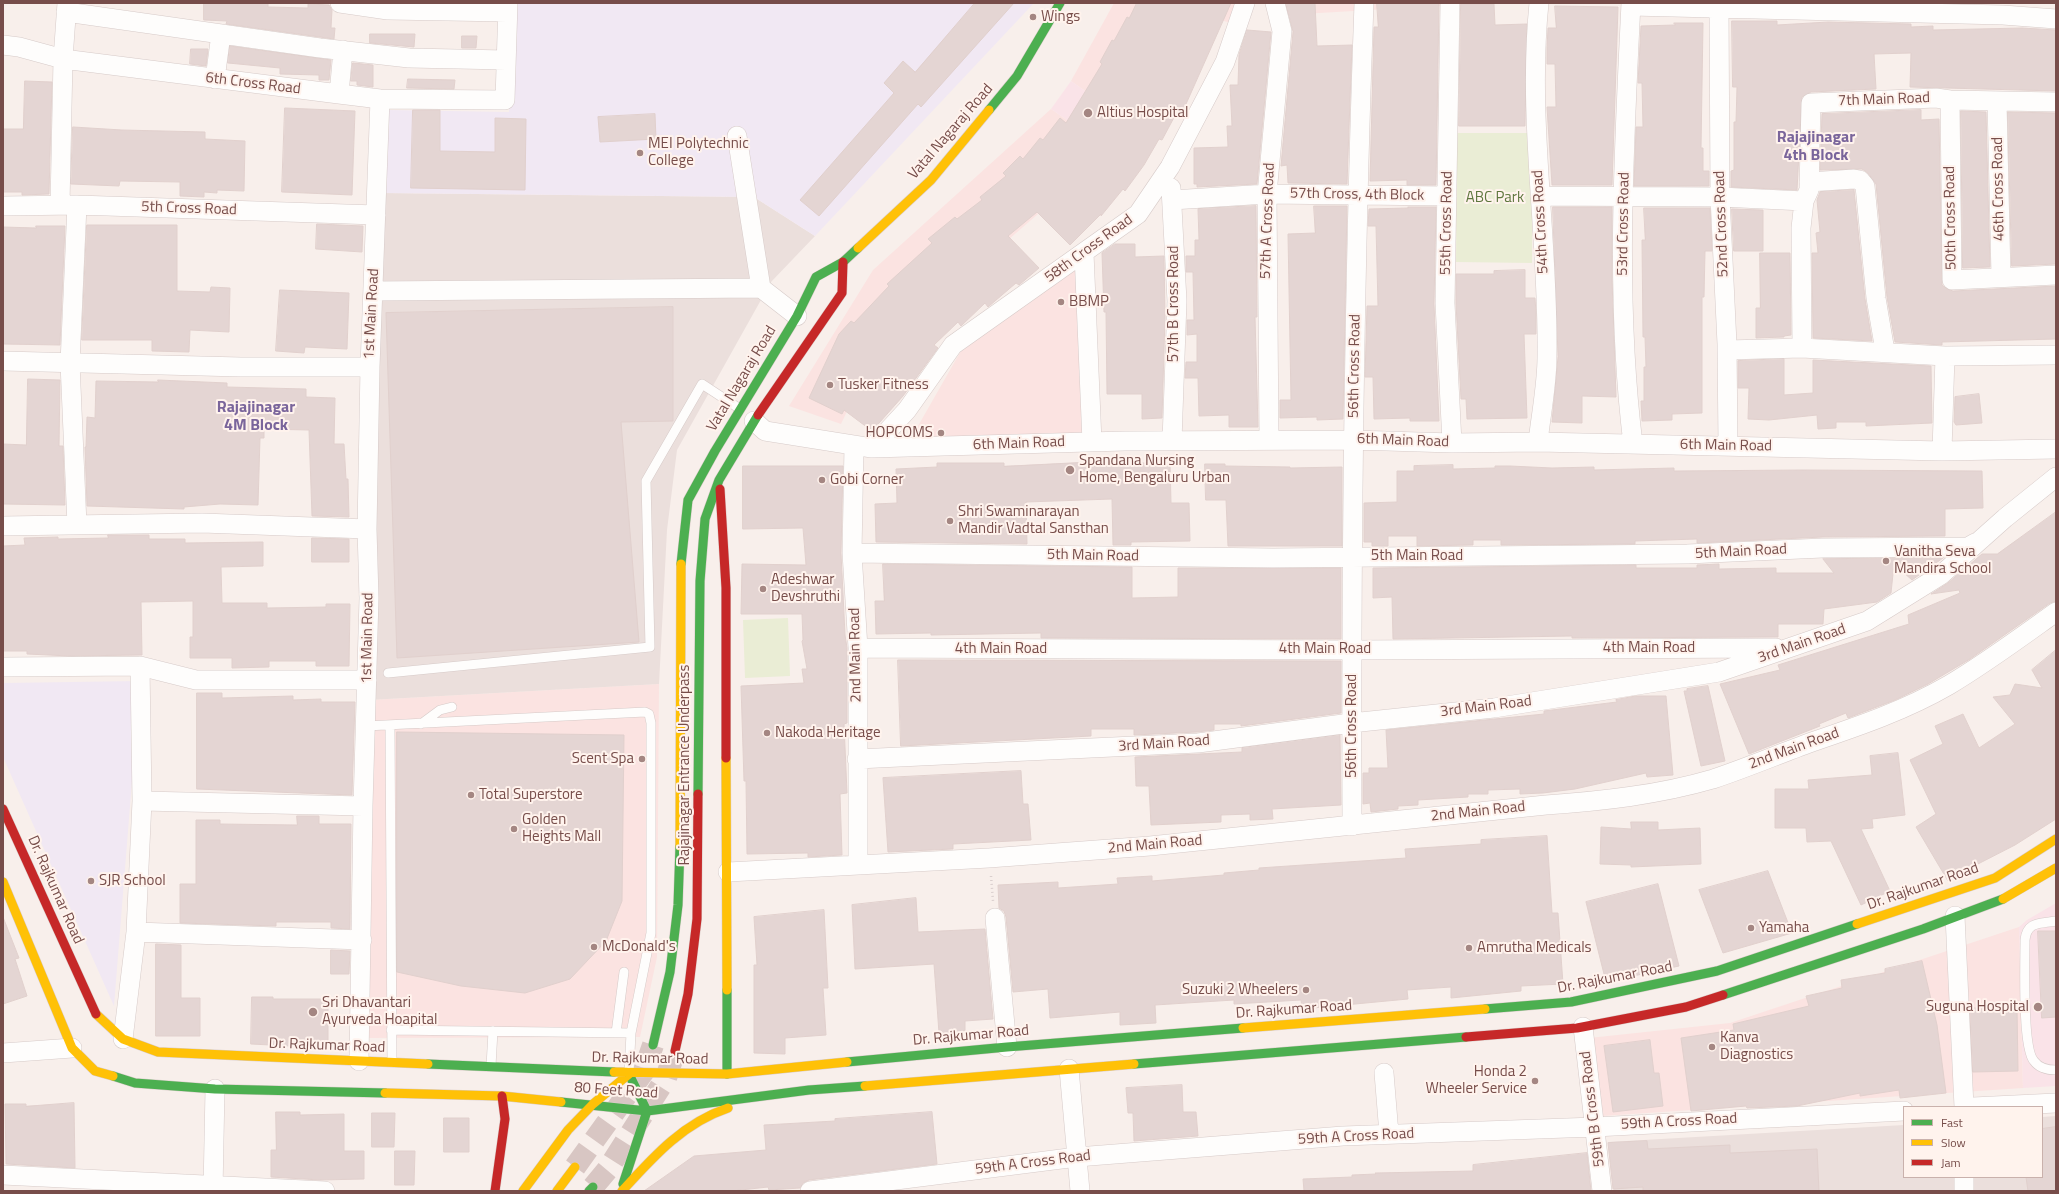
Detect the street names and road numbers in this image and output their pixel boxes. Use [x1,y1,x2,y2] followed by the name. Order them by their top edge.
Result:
[204,69,302,99] street label: 6th Cross Road
[905,81,997,183] street label: Vatal Nagaraj Road
[1838,89,1930,111] street label: 7th Main Road
[1989,137,2009,241] street label: 46th Cross Road
[1257,162,1279,280] street label: 57th A Cross Road
[1941,166,1961,270] street label: 50th Cross Road
[1529,169,1553,275] street label: 54th Cross Road
[1711,170,1733,278] street label: 52nd Cross Road
[1437,171,1457,275] street label: 55th Cross Road
[1614,172,1634,276] street label: 53rd Cross Road
[1290,185,1424,205] street label: 57th Cross, 4th Block
[141,198,237,220] street label: 5th Cross Road
[1042,211,1136,287] street label: 58th Cross Road
[1165,246,1183,362] street label: 57th B Cross Road
[361,268,383,360] street label: 1st Main Road
[1345,314,1365,418] street label: 56th Cross Road
[703,323,781,435] street label: Vatal Nagaraj Road
[1357,430,1449,452] street label: 6th Main Road
[973,433,1065,455] street label: 6th Main Road
[1680,436,1772,456] street label: 6th Main Road
[1694,541,1788,563] street label: 5th Main Road
[1047,546,1139,566] street label: 5th Main Road
[1371,547,1463,565] street label: 5th Main Road
[358,592,378,684] street label: 1st Main Road
[846,607,866,703] street label: 2nd Main Road
[1756,621,1848,667] street label: 3rd Main Road
[1603,639,1695,657] street label: 4th Main Road
[955,640,1047,658] street label: 4th Main Road
[1279,640,1371,658] street label: 4th Main Road
[676,665,694,865] street label: Rajajinagar Entrance Underpass
[1343,674,1361,778] street label: 56th Cross Road
[1439,692,1533,722] street label: 3rd Main Road
[1746,724,1842,774] street label: 2nd Main Road
[1118,732,1210,756] street label: 3rd Main Road
[1430,798,1526,826] street label: 2nd Main Road
[1107,832,1203,858] street label: 2nd Main Road
[23,833,87,947] street label: Dr. Rajkumar Road
[1865,859,1981,915] street label: Dr. Rajkumar Road
[1556,958,1674,998] street label: Dr. Rajkumar Road
[1235,997,1353,1023] street label: Dr. Rajkumar Road
[912,1022,1030,1050] street label: Dr. Rajkumar Road
[268,1035,386,1057] street label: Dr. Rajkumar Road
[591,1049,709,1069] street label: Dr. Rajkumar Road
[1577,1050,1609,1168] street label: 59th B Cross Road
[574,1079,658,1103] street label: 80 Feet Road
[1620,1110,1738,1134] street label: 59th A Cross Road
[1297,1125,1415,1149] street label: 59th A Cross Road
[974,1147,1092,1179] street label: 59th A Cross Road

